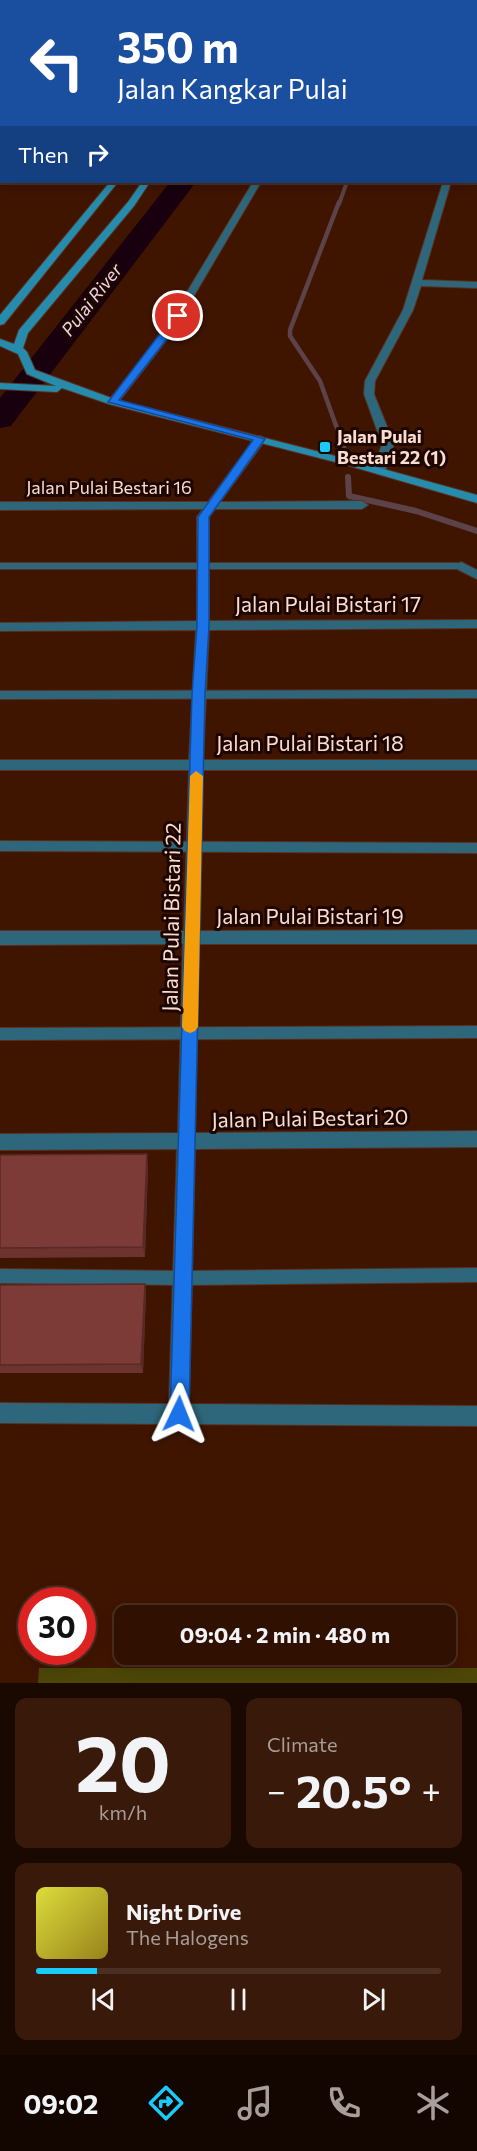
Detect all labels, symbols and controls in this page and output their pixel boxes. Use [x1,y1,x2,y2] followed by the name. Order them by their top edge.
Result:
[117,20,239,72] text: 350 m
[18,24,96,102] icon: left
[117,72,348,105] text: Jalan Kangkar Pulai
[81,138,114,171] icon: right
[18,141,69,168] text: Then
[56,258,127,340] water label: Pulai River
[152,290,203,341] pin
[161,299,194,332] icon: arrive
[337,425,446,468] place label: Jalan Pulai Bestari 22 (1)
[318,440,332,454] marker: Jalan Pulai Bestari 22 (1)
[26,476,192,498] street label: Jalan Pulai Bestari 16
[235,591,421,616] street label: Jalan Pulai Bistari 17
[216,730,404,755] street label: Jalan Pulai Bistari 18
[156,822,185,1012] street label: Jalan Pulai Bistari 22
[216,903,404,928] street label: Jalan Pulai Bistari 19
[211,1103,409,1132] street label: Jalan Pulai Bestari 20
[147,1382,211,1446] position arrow
[18,1587,96,1665] speed limit sign: 30
[180,1621,390,1648] text: 09:04 · 2 min · 480 m
[75,1713,171,1808] text: 20
[267,1732,337,1756] text: Climate
[296,1762,411,1817] text: 20.5°
[267,1769,286,1810] text: −
[422,1769,441,1810] text: +
[99,1800,147,1824] text: km/h
[126,1898,241,1925] text: Night Drive
[126,1925,249,1949] text: The Halogens
[87,1983,120,2016] icon: previous
[222,1983,255,2016] icon: pause
[357,1983,390,2016] icon: next
[145,2082,187,2124] icon: directions
[234,2082,276,2124] icon: music
[323,2082,365,2124] icon: phone
[412,2082,454,2124] icon: climate
[23,2087,98,2120] text: 09:02

